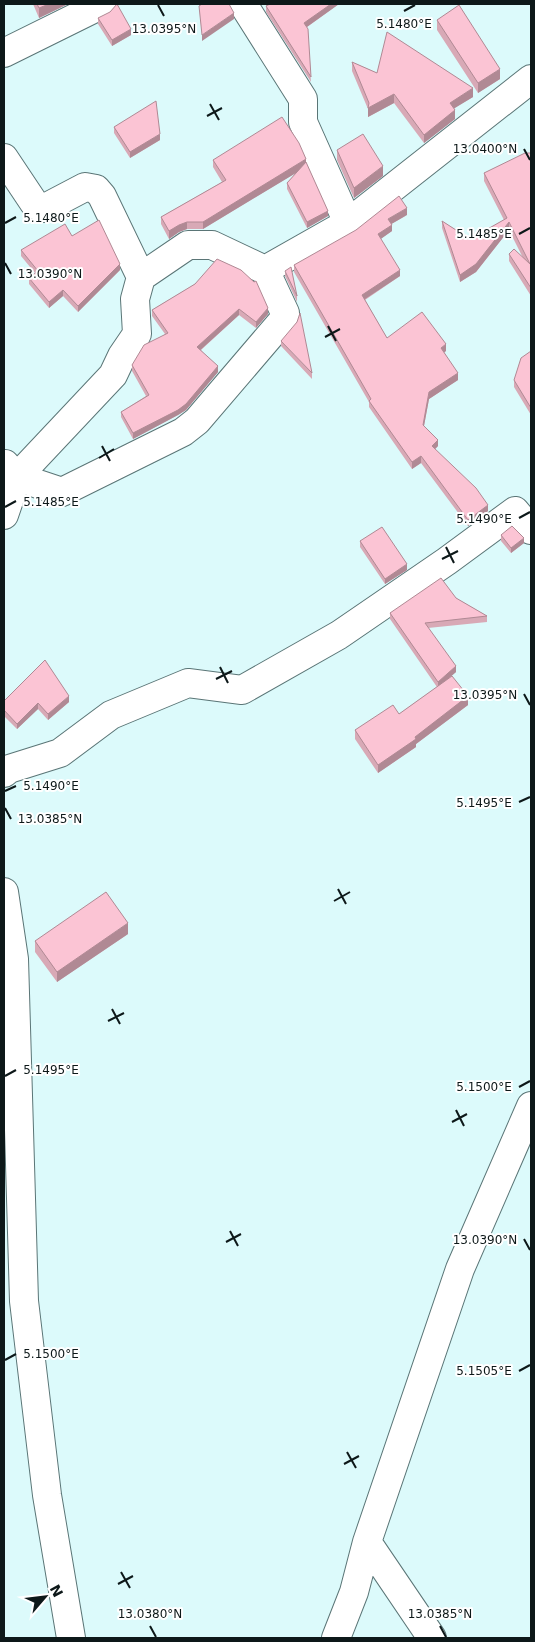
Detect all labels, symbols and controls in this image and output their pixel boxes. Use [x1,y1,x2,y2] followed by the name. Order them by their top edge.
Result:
[376,17,432,31] text: 5.1480°E
[132,22,196,36] text: 13.0395°N
[453,142,517,156] text: 13.0400°N
[23,211,79,225] text: 5.1480°E
[456,227,512,241] text: 5.1485°E
[18,267,82,281] text: 13.0390°N
[23,495,79,509] text: 5.1485°E
[456,512,512,526] text: 5.1490°E
[453,688,517,702] text: 13.0395°N
[23,779,79,793] text: 5.1490°E
[456,796,512,810] text: 5.1495°E
[18,812,82,826] text: 13.0385°N
[23,1063,79,1077] text: 5.1495°E
[456,1080,512,1094] text: 5.1500°E
[453,1233,517,1247] text: 13.0390°N
[23,1347,79,1361] text: 5.1500°E
[456,1364,512,1378] text: 5.1505°E
[20,1572,70,1622] north arrow
[47,1582,66,1600] text: N
[118,1607,182,1621] text: 13.0380°N
[408,1607,472,1621] text: 13.0385°N

